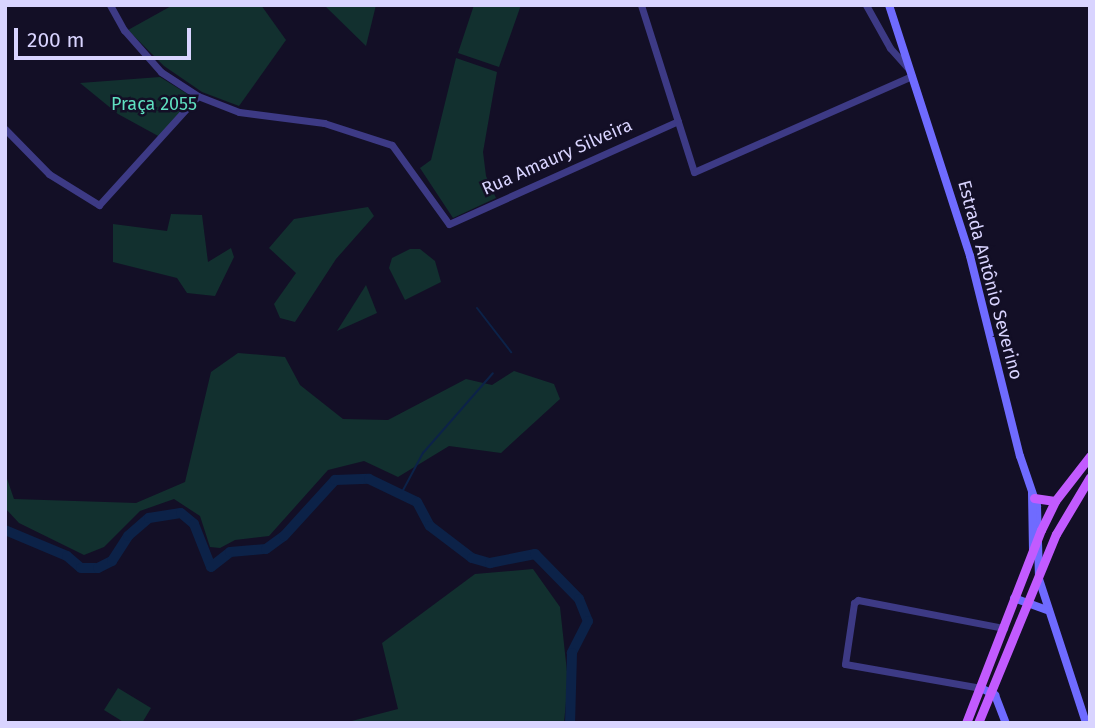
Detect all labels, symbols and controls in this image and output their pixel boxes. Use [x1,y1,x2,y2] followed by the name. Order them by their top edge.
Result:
[18,14,194,58] scale bar
[27,27,84,53] text: 200 m
[111,93,197,115] park label: Praça 2055
[478,114,636,200] street label: Rua Amaury Silveira
[953,178,1027,382] street label: Estrada Antônio Severino

